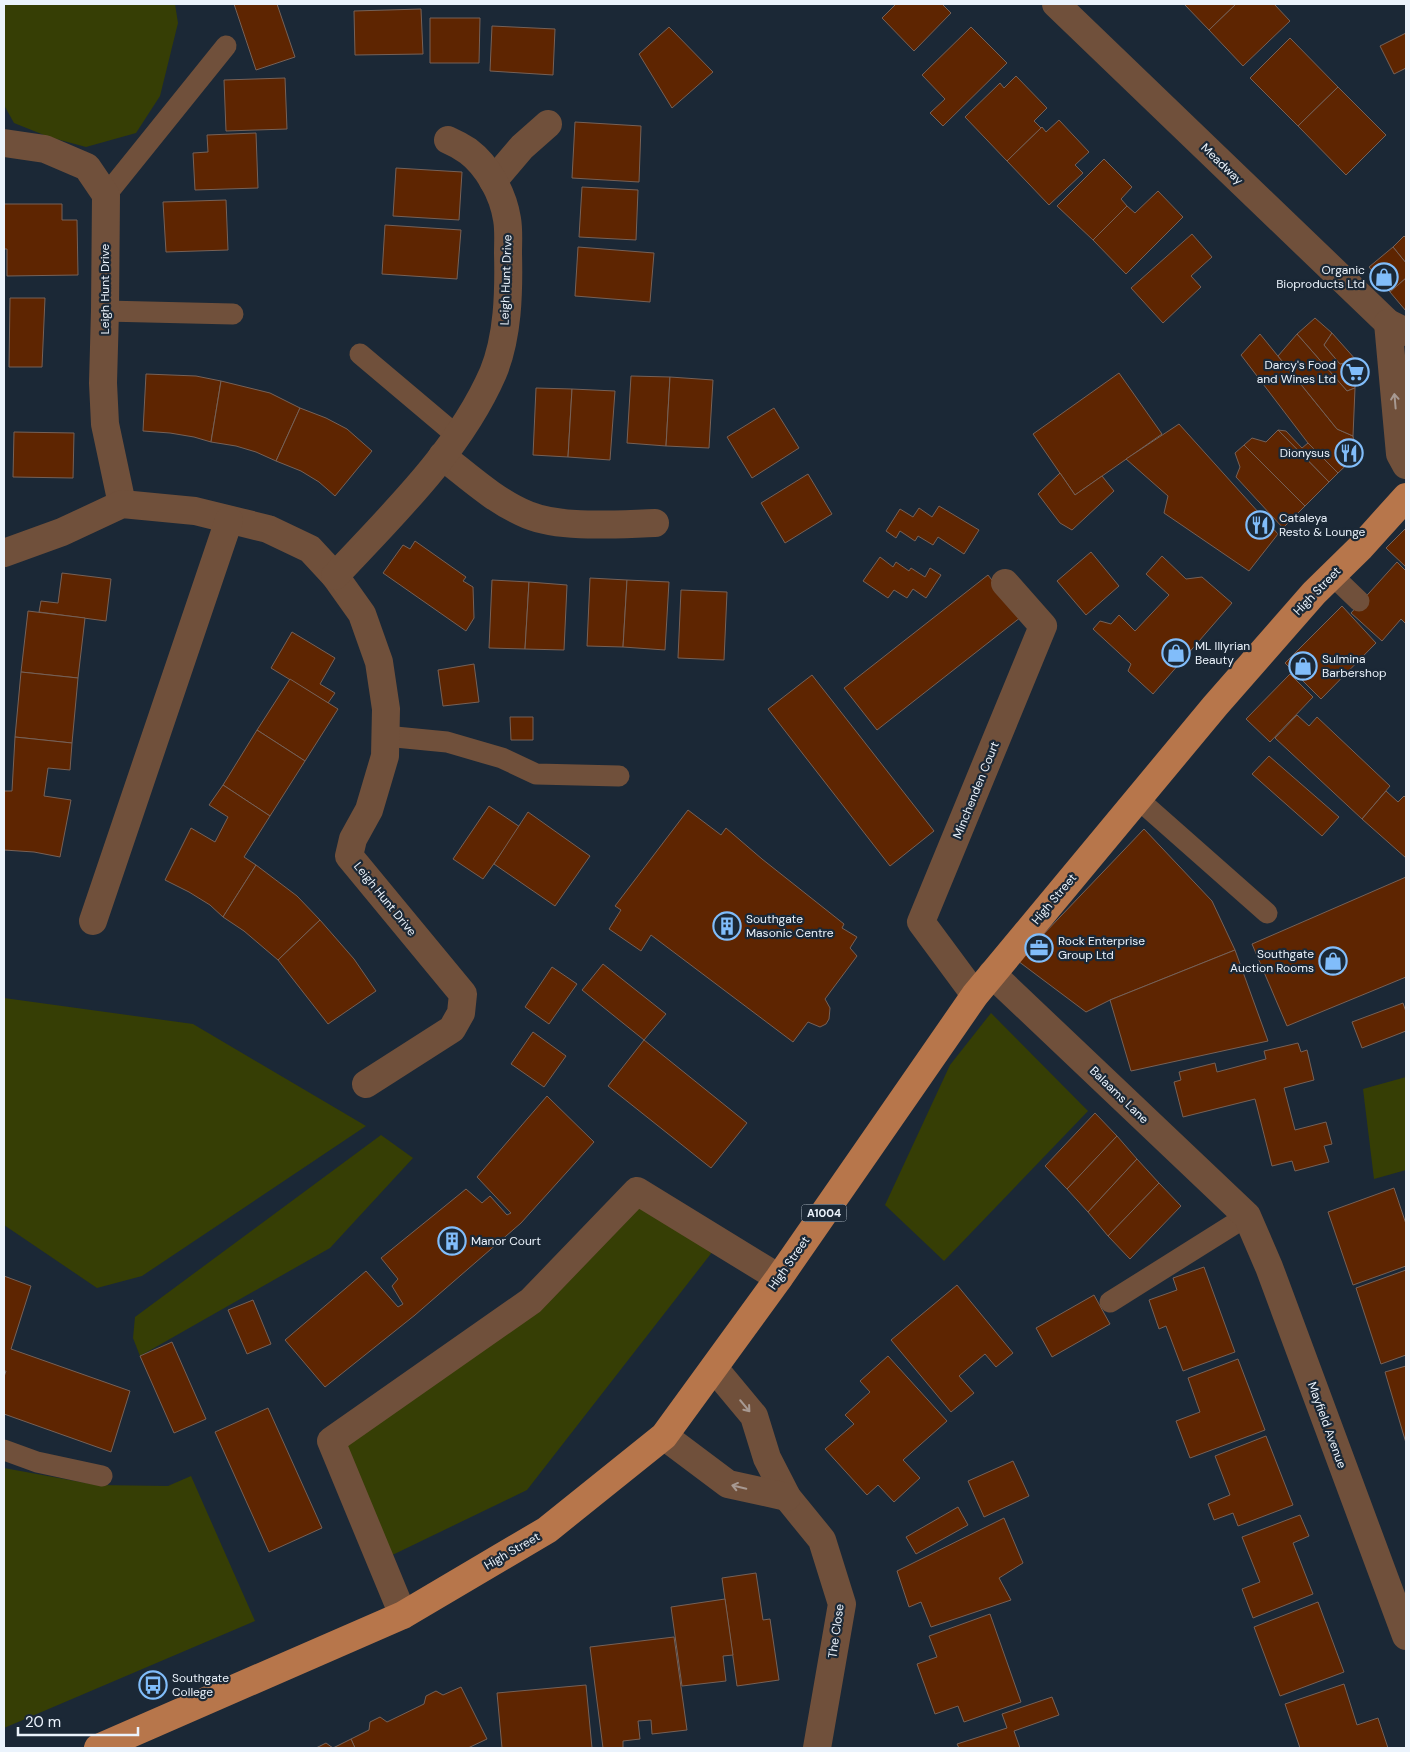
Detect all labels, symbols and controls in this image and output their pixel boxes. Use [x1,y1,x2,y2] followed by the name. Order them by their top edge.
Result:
[1197,140,1247,188] street label: Meadway
[496,234,516,326] street label: Leigh Hunt Drive
[97,243,113,334] street label: Leigh Hunt Drive
[1276,262,1365,292] place label: Organic Bioproducts Ltd
[1369,262,1399,292] shop icon: Organic Bioproducts Ltd
[1257,357,1336,387] place label: Darcy's Food and Wines Ltd
[1340,357,1370,387] supermarket icon: Darcy's Food and Wines Ltd
[1391,393,1400,409] one-way arrow
[1334,438,1364,468] restaurant icon: Dionysus
[1280,445,1330,461] place label: Dionysus
[1245,510,1275,540] restaurant icon: Cataleya Resto & Lounge
[1279,510,1366,540] place label: Cataleya Resto & Lounge
[1290,563,1344,619] street label: High Street
[1161,638,1191,668] shop icon: ML Illyrian Beauty
[1195,638,1250,668] place label: ML Illyrian Beauty
[1288,651,1318,681] shop icon: Sulmina Barbershop
[1322,651,1387,681] place label: Sulmina Barbershop
[949,739,1003,841] street label: Minchenden Court
[350,859,420,939] street label: Leigh Hunt Drive
[1028,870,1080,928] street label: High Street
[712,911,742,941] building icon: Southgate Masonic Centre
[746,911,834,941] place label: Southgate Masonic Centre
[1024,933,1054,963] office icon: Rock Enterprise Group Ltd
[1058,933,1145,963] place label: Rock Enterprise Group Ltd
[1230,946,1314,976] place label: Southgate Auction Rooms
[1318,946,1348,976] shop icon: Southgate Auction Rooms
[1086,1063,1152,1127] street label: Balaams Lane
[802,1204,846,1222] road number: A1004
[437,1226,467,1256] building icon: Manor Court
[471,1233,541,1249] place label: Manor Court
[765,1233,813,1293] street label: High Street
[1304,1380,1350,1471] street label: Mayfield Avenue
[739,1399,750,1412] one-way arrow
[732,1482,748,1491] one-way arrow
[481,1528,543,1573] street label: High Street
[824,1603,848,1659] street label: The Close
[138,1670,168,1700] bus stop icon: Southgate College
[172,1670,229,1700] place label: Southgate College
[18,1704,138,1736] scale bar
[25,1712,61,1732] text: 20 m

